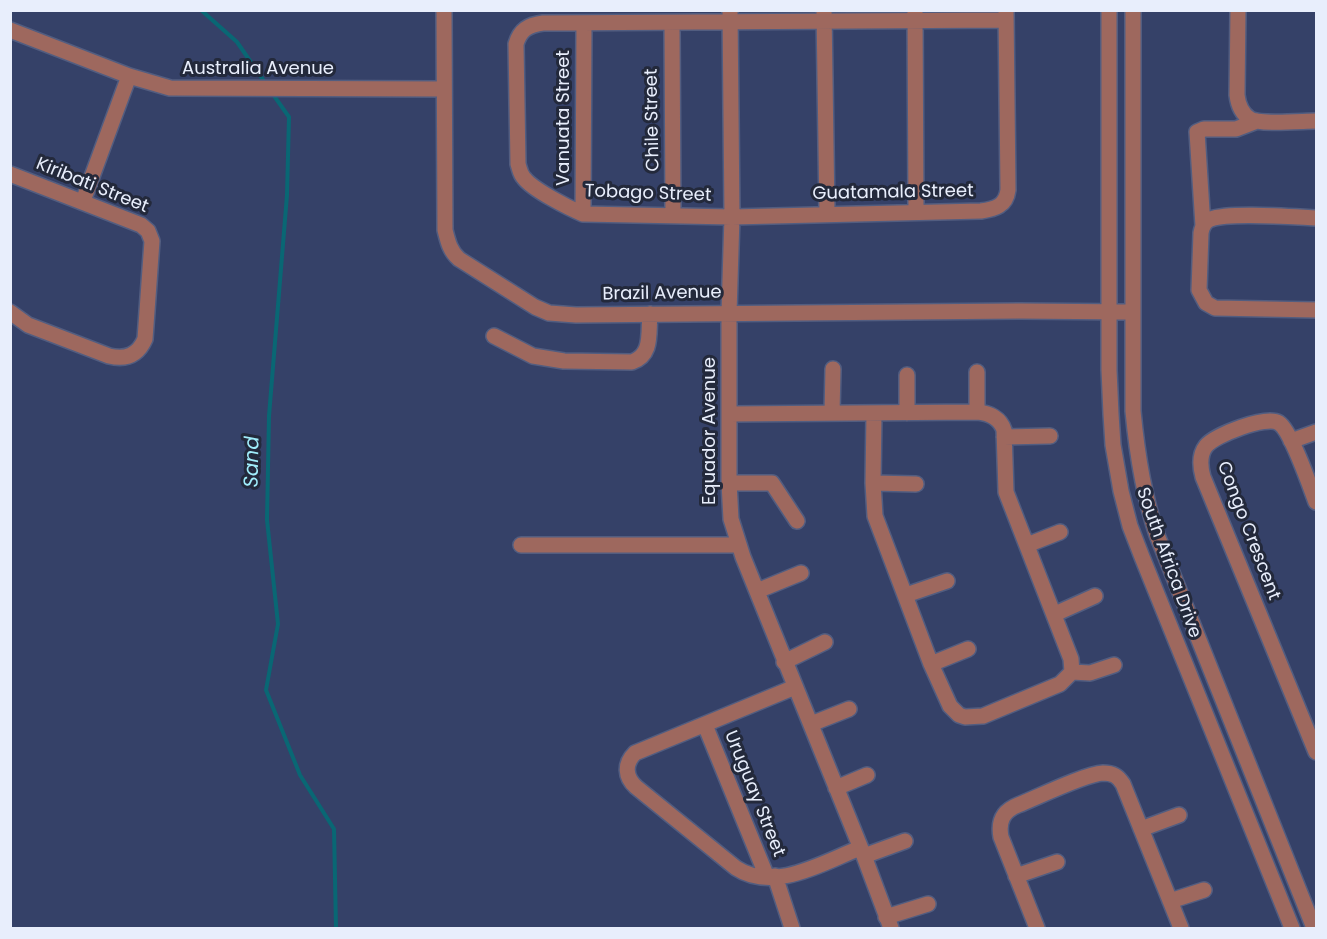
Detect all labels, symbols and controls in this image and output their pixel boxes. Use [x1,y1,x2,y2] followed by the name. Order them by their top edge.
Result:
[553,50,575,186] street label: Vanuata Street
[182,58,334,80] street label: Australia Avenue
[641,68,665,172] street label: Chile Street
[33,154,151,218] street label: Kiribati Street
[584,181,712,207] street label: Tobago Street
[812,181,974,205] street label: Guatamala Street
[602,282,722,306] street label: Brazil Avenue
[699,357,721,505] street label: Equador Avenue
[241,436,265,488] water label: Sand
[1212,459,1284,603] street label: Congo Crescent
[1131,485,1205,641] street label: South Africa Drive
[719,728,789,860] street label: Uruguay Street

